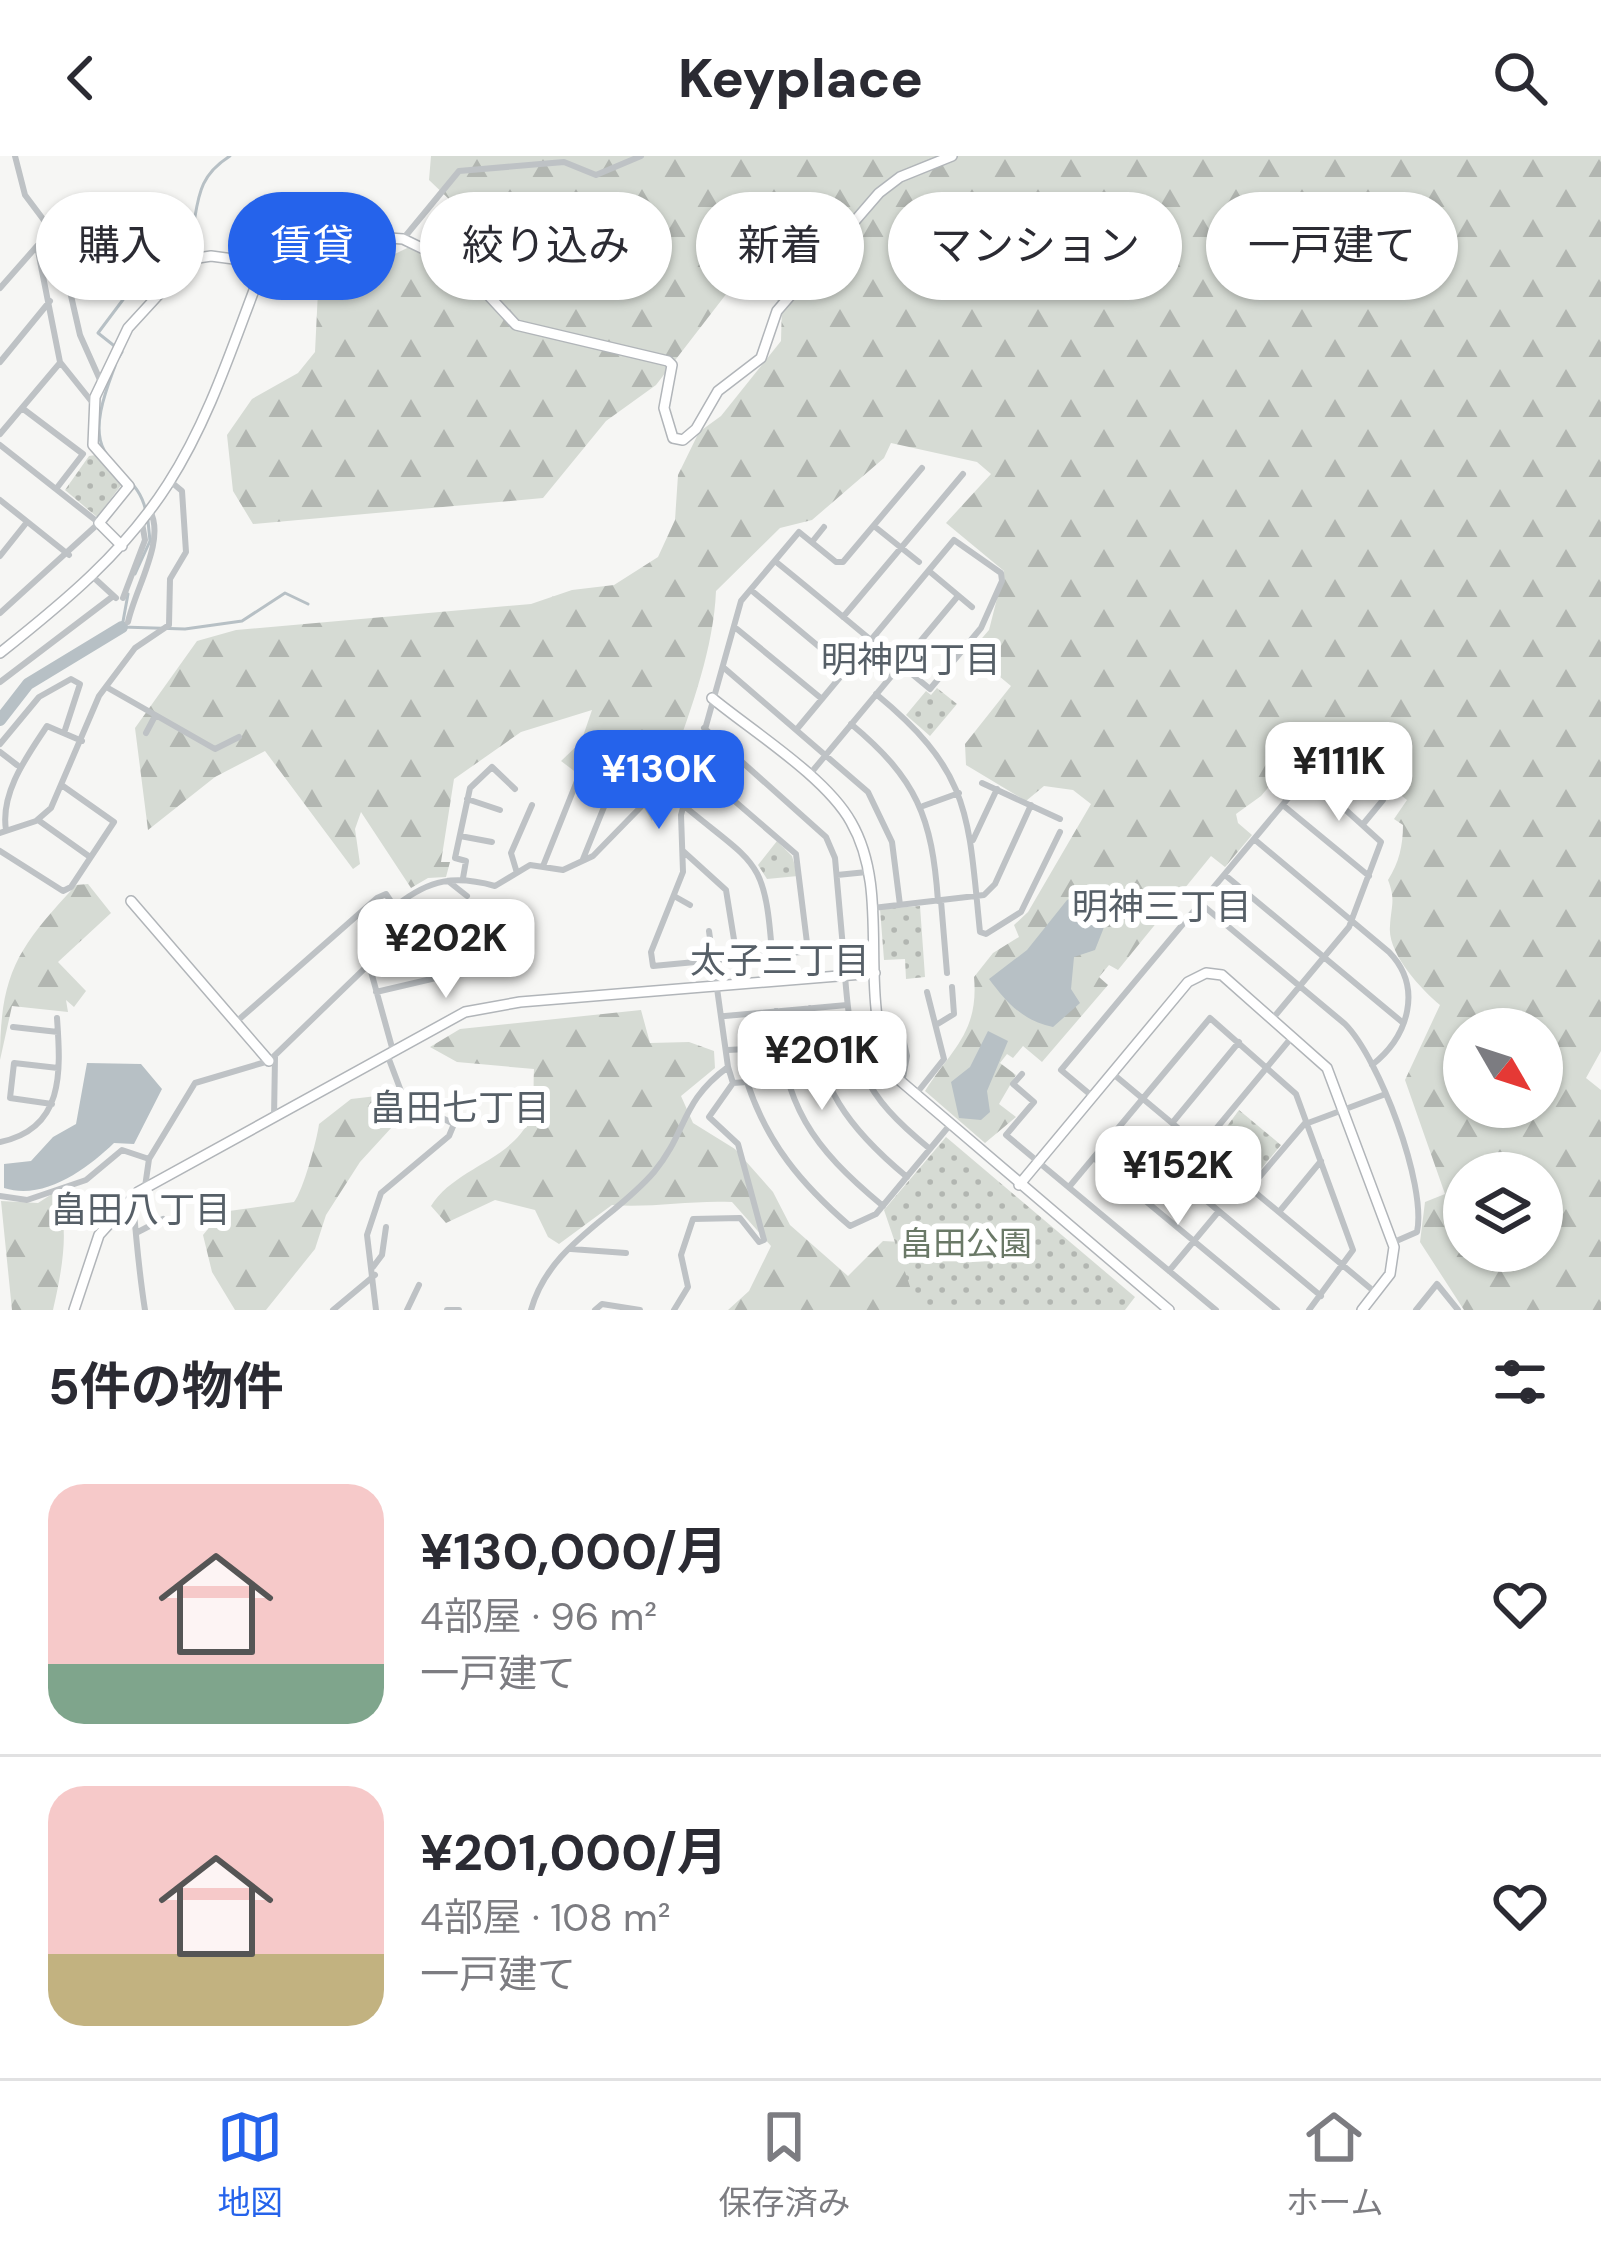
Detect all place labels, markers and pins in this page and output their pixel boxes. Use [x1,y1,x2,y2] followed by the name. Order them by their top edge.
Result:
[1255,722,1423,824] pin: ¥111K
[575,730,743,832] pin: ¥130K
[362,899,530,1001] pin: ¥202K
[738,1011,906,1113] pin: ¥201K
[1094,1126,1262,1228] pin: ¥152K

